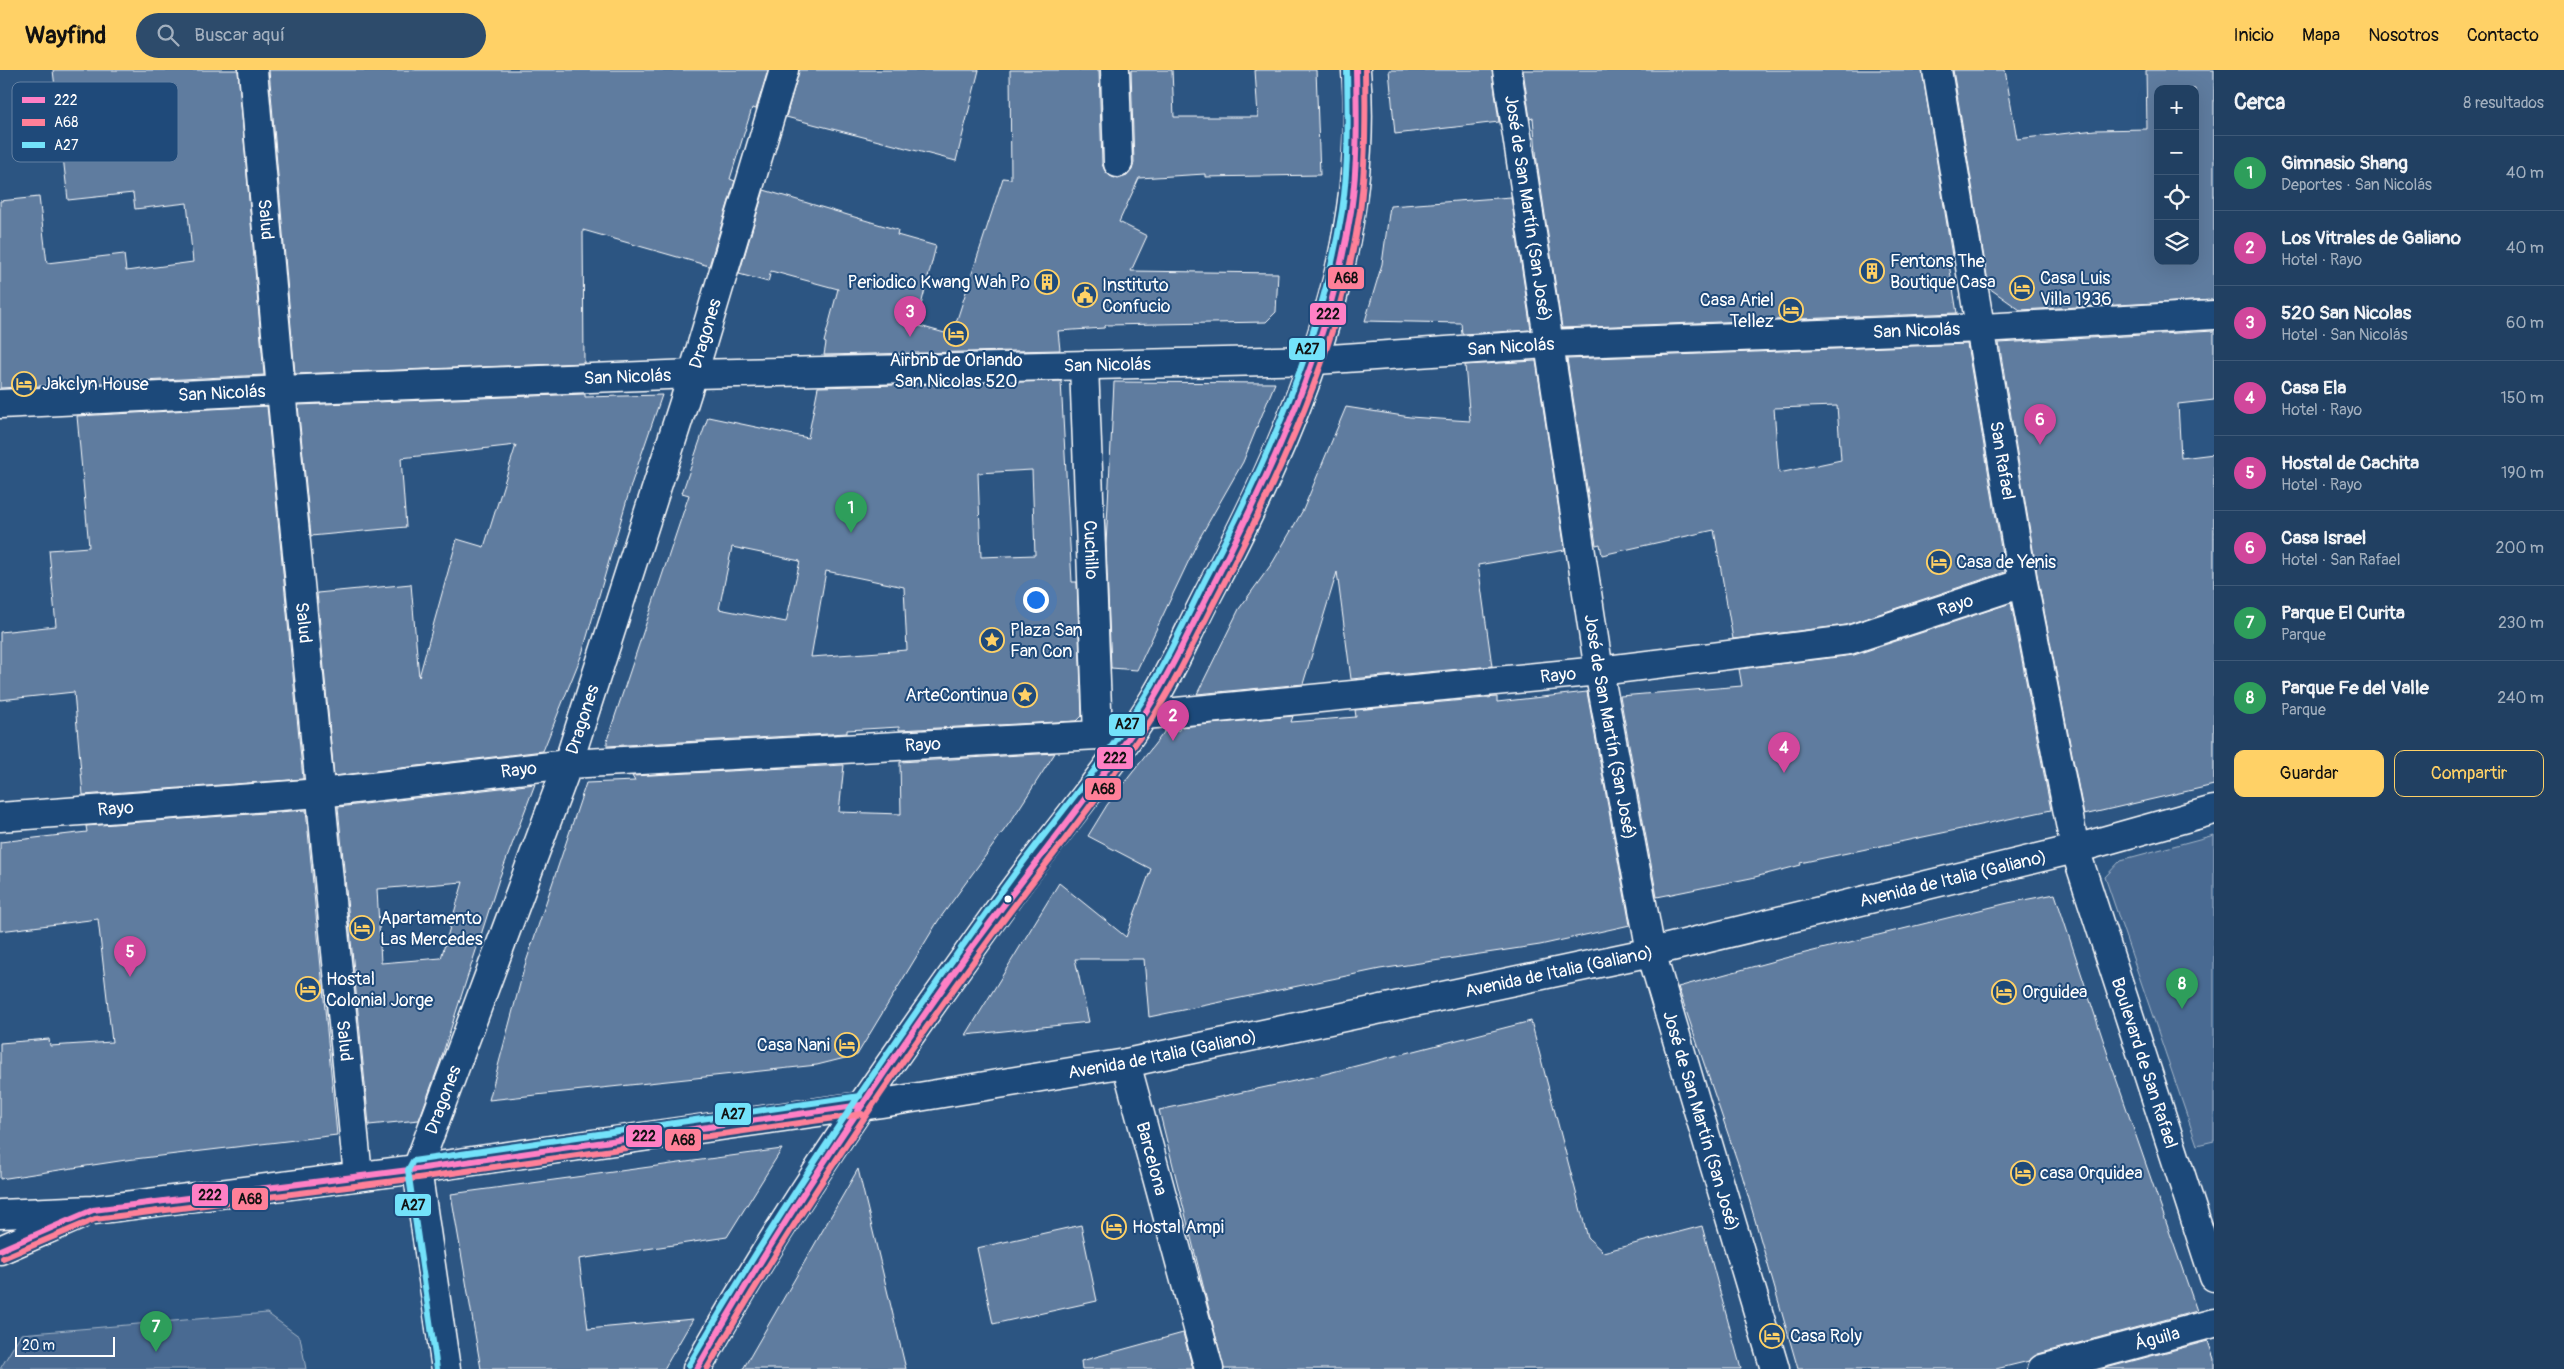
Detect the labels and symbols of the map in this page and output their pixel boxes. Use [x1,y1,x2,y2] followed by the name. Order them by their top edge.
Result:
[12,82,178,162] legend
[54,92,78,109] text: 222
[1499,94,1556,323] street label: José de San Martín (San José)
[54,114,78,131] text: A68
[54,137,79,154] text: A27
[252,198,279,241] street label: Salud
[1890,250,1996,294] place label: Fentons The Boutique Casa
[1859,258,1885,284] building icon: Fentons The Boutique Casa
[1327,266,1365,290] line badge: A68
[2040,267,2112,311] place label: Casa Luis Villa 1936
[1034,269,1060,295] building icon: Periodico Kwang Wah Po
[1334,270,1358,287] text: A68
[847,271,1030,294] place label: Periodico Kwang Wah Po
[1102,274,1171,318] place label: Instituto Confucio
[2009,275,2035,301] hotel icon: Casa Luis Villa 1936
[1072,282,1098,308] public building icon: Instituto Confucio
[1700,289,1774,333] place label: Casa Ariel Tellez
[684,296,727,371] street label: Dragones
[894,296,926,337] pin: 3
[1778,297,1804,323] hotel icon: Casa Ariel Tellez
[1309,302,1347,326] line badge: 222
[1316,306,1340,323] text: 222
[1872,318,1961,344] street label: San Nicolás
[943,321,969,347] hotel icon: Airbnb de Orlando San Nicolas 520
[1466,333,1555,362] street label: San Nicolás
[1288,337,1326,361] line badge: A27
[1295,341,1320,358] text: A27
[889,349,1023,393] place label: Airbnb de Orlando San Nicolas 520
[1063,353,1151,378] street label: San Nicolás
[583,364,672,390] street label: San Nicolás
[11,371,37,397] hotel icon: Jakclyn House
[42,373,149,396] place label: Jakclyn House
[178,380,266,407] street label: San Nicolás
[2024,404,2056,445] pin: 6
[1984,420,2020,502] street label: San Rafael
[835,492,867,533] pin: 1
[1078,520,1103,580] street label: Cuchillo
[1926,549,1952,575] hotel icon: Casa de Yenis
[1956,551,2056,574] place label: Casa de Yenis
[1023,587,1049,613] your location
[1935,589,1977,622] street label: Rayo
[290,601,317,644] street label: Salud
[1578,613,1641,842] street label: José de San Martín (San José)
[1010,619,1083,663] place label: Plaza San Fan Con
[979,627,1005,653] place icon: Plaza San Fan Con
[1539,662,1578,689] street label: Rayo
[561,682,605,757] street label: Dragones
[1012,682,1038,708] place icon: ArteContinua
[905,684,1008,707] place label: ArteContinua
[1157,700,1189,741] pin: 2
[1108,713,1146,737] line badge: A27
[1115,716,1140,733] text: A27
[1768,732,1800,773] pin: 4
[904,733,942,758] street label: Rayo
[1096,746,1134,770] line badge: 222
[1103,750,1127,767] text: 222
[500,757,538,784] street label: Rayo
[1084,777,1122,801] line badge: A68
[1091,781,1115,798] text: A68
[97,796,135,822] street label: Rayo
[1857,845,2049,913] street label: Avenida de Italia (Galiano)
[1003,894,1013,904] unlabelled marker
[380,907,483,951] place label: Apartamento Las Mercedes
[349,915,375,941] hotel icon: Apartamento Las Mercedes
[114,936,146,977] pin: 5
[1463,941,1655,1003] street label: Avenida de Italia (Galiano)
[326,968,433,1012] place label: Hostal Colonial Jorge
[2166,968,2198,1009] pin: 8
[2105,974,2182,1151] street label: Boulevard de San Rafael
[295,976,321,1002] hotel icon: Hostal Colonial Jorge
[1991,979,2017,1005] hotel icon: Orguidea
[2022,981,2087,1004] place label: Orguidea
[1657,1008,1744,1234] street label: José de San Martín (San José)
[331,1019,358,1062] street label: Salud
[1066,1025,1259,1084] street label: Avenida de Italia (Galiano)
[834,1032,860,1058] hotel icon: Casa Nani
[757,1034,830,1057] place label: Casa Nani
[420,1062,467,1137] street label: Dragones
[714,1102,752,1126] line badge: A27
[721,1106,746,1123] text: A27
[1130,1119,1172,1198] street label: Barcelona
[625,1124,663,1148] line badge: 222
[632,1128,656,1145] text: 222
[664,1128,702,1152] line badge: A68
[671,1132,695,1149] text: A68
[2010,1160,2036,1186] hotel icon: casa Orquidea
[2040,1162,2143,1185] place label: casa Orquidea
[191,1183,229,1207] line badge: 222
[198,1187,222,1204] text: 222
[231,1187,269,1211] line badge: A68
[238,1191,262,1208] text: A68
[394,1193,432,1217] line badge: A27
[401,1197,426,1214] text: A27
[1101,1214,1127,1240] hotel icon: Hostal Ampi
[1132,1216,1224,1239] place label: Hostal Ampi
[140,1311,172,1352] pin: 7
[2132,1322,2182,1356] street label: Águila
[1759,1323,1785,1349] hotel icon: Casa Roly
[1790,1325,1862,1348] place label: Casa Roly
[15,1334,115,1357] scale bar

